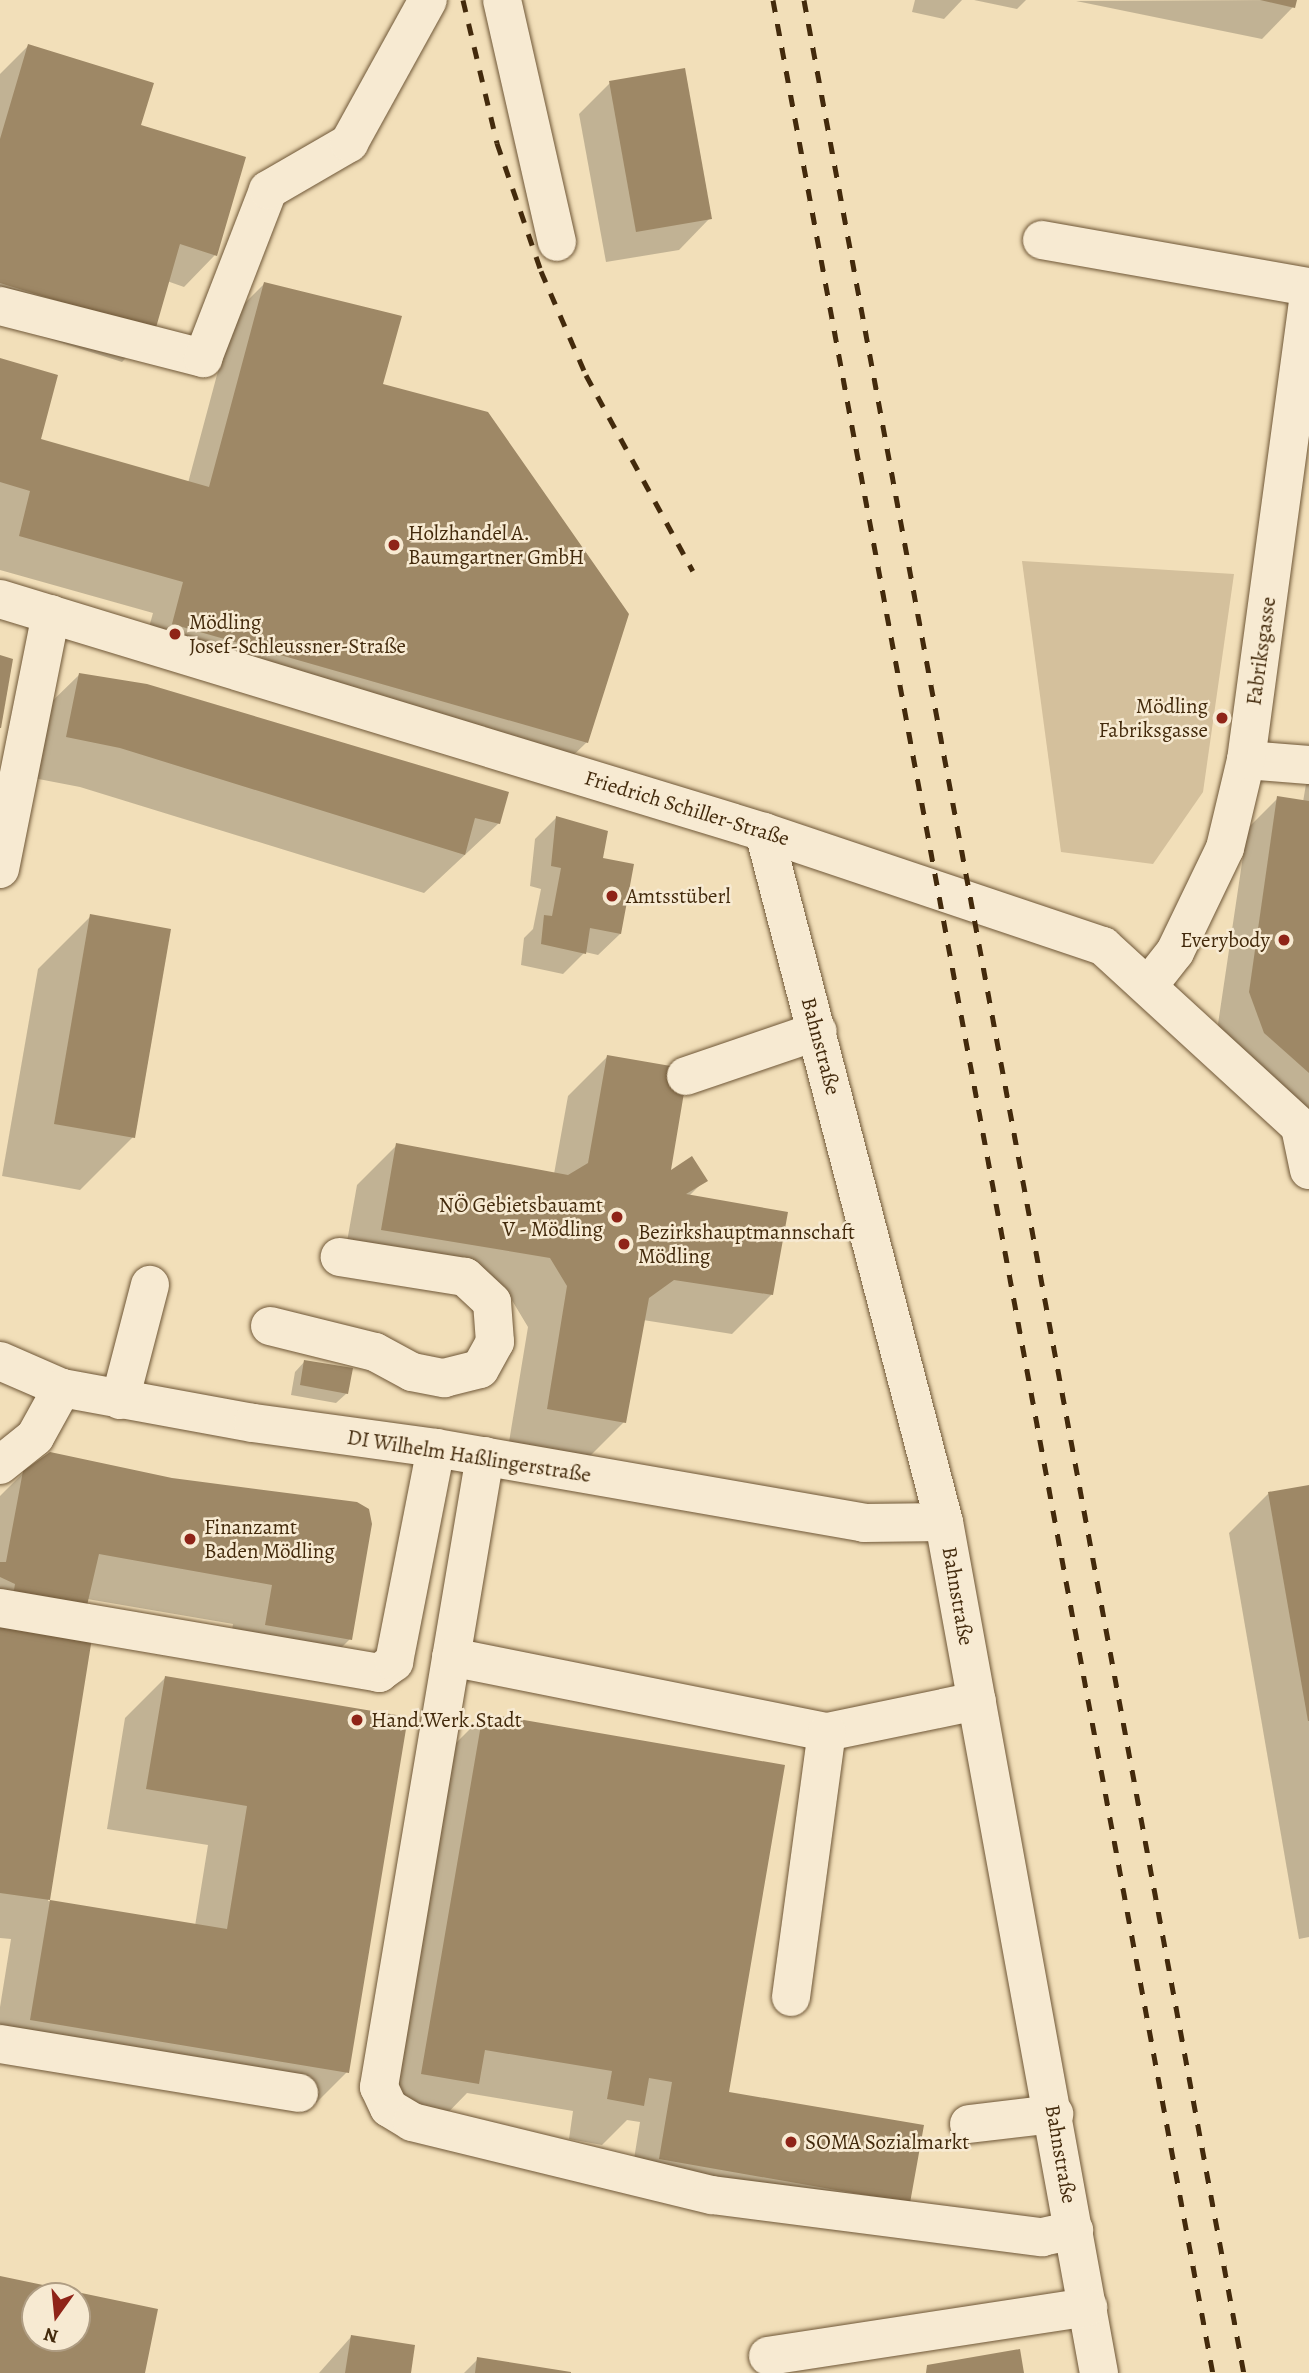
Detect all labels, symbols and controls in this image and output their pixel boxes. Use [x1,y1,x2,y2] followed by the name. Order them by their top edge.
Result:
[408,520,584,570] place label: Holzhandel A. Baumgartner GmbH
[386,537,402,553] marker: Holzhandel A. Baumgartner GmbH
[1241,595,1281,707] street label: Fabriksgasse
[189,609,406,659] place label: Mödling Josef-Schleussner-Straße
[167,626,183,642] marker: Mödling Josef-Schleussner-Straße
[1099,693,1208,743] place label: Mödling Fabriksgasse
[1214,710,1230,726] marker: Mödling Fabriksgasse
[582,765,792,851] street label: Friedrich Schiller-Straße
[626,883,731,909] place label: Amtsstüberl
[604,888,620,904] marker: Amtsstüberl
[1180,927,1270,953] place label: Everybody
[1276,932,1292,948] marker: Everybody
[796,995,846,1097] street label: Bahnstraße
[439,1192,603,1242] place label: NÖ Gebietsbauamt V - Mödling
[609,1209,625,1225] marker: NÖ Gebietsbauamt V - Mödling
[638,1219,855,1269] place label: Bezirkshauptmannschaft Mödling
[616,1236,632,1252] marker: Bezirkshauptmannschaft Mödling
[345,1424,593,1488] street label: DI Wilhelm Haßlingerstraße
[204,1514,335,1564] place label: Finanzamt Baden Mödling
[182,1531,198,1547] marker: Finanzamt Baden Mödling
[937,1545,979,1647] street label: Bahnstraße
[371,1707,522,1733] place label: Hand.Werk.Stadt
[349,1712,365,1728] marker: Hand.Werk.Stadt
[1040,2103,1082,2205] street label: Bahnstraße
[805,2129,969,2155] place label: SOMA Sozialmarkt
[783,2134,799,2150] marker: SOMA Sozialmarkt
[21,2282,91,2352] north arrow
[41,2321,61,2350] text: N

